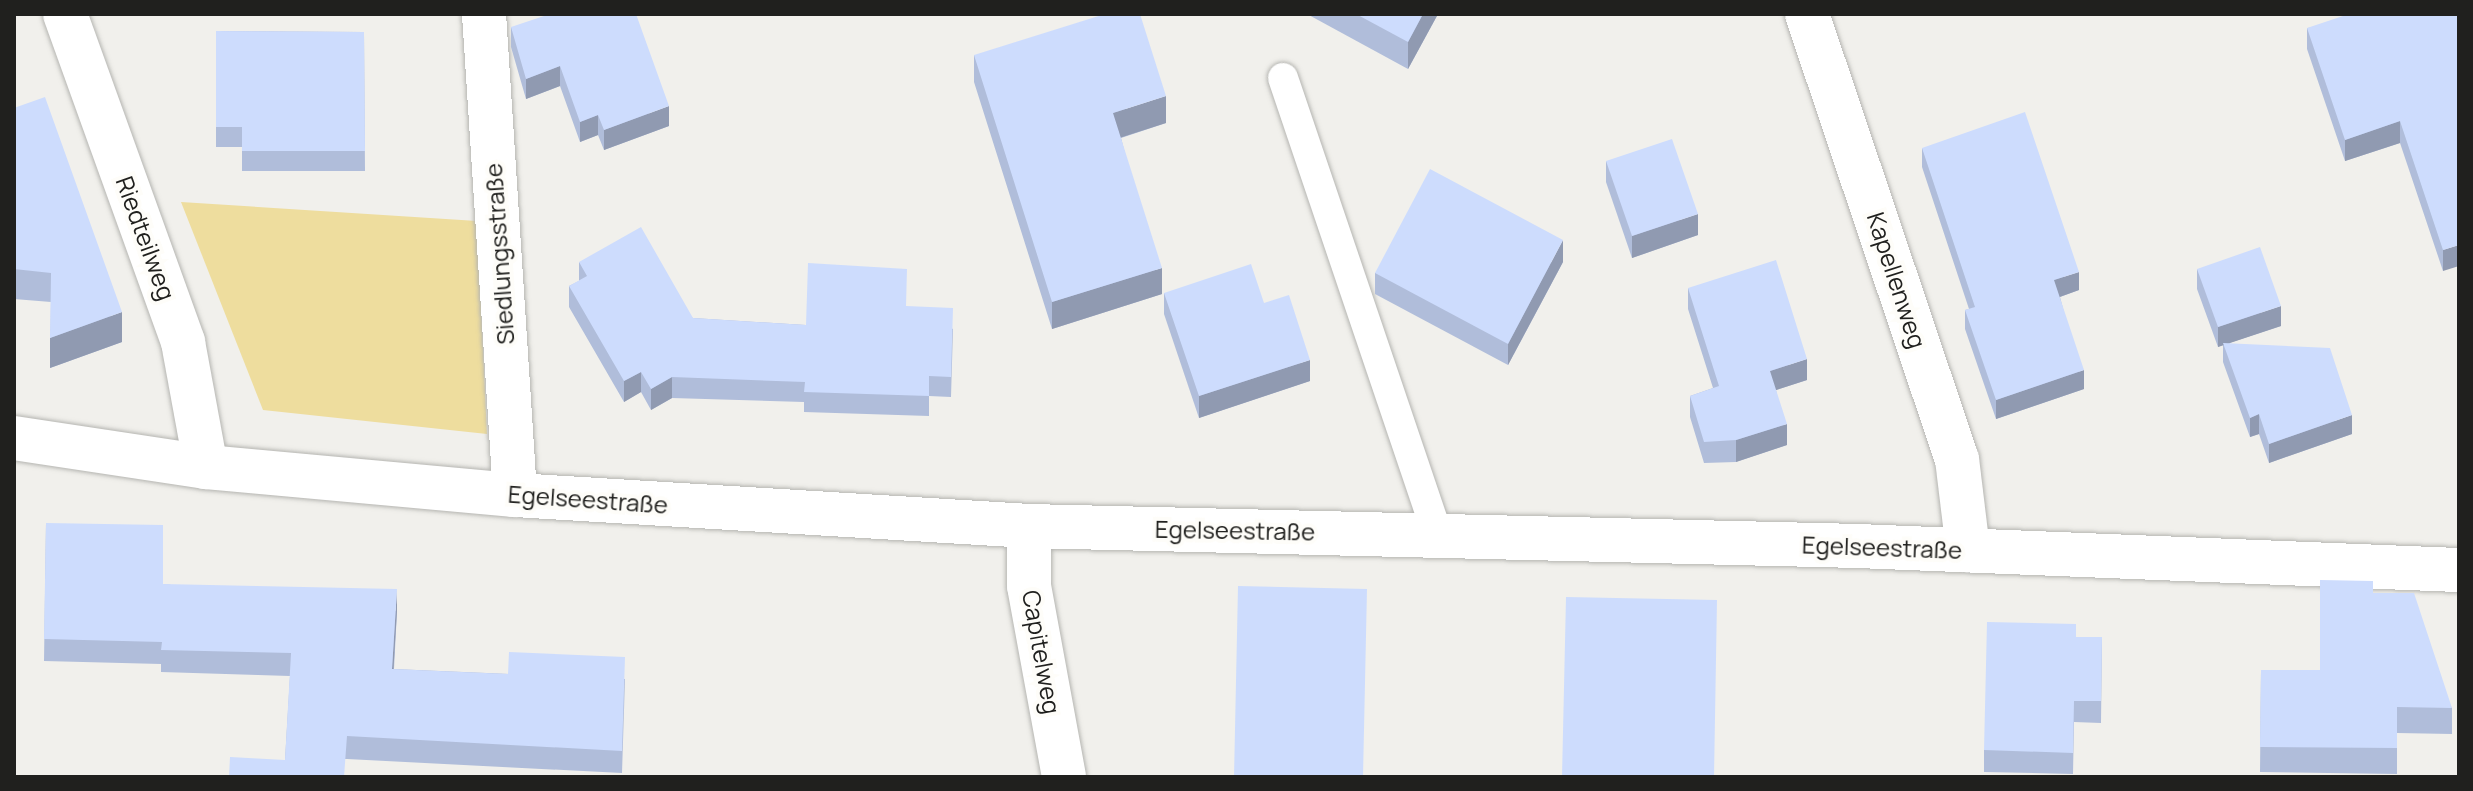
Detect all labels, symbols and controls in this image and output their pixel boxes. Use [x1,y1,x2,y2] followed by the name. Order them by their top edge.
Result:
[478,162,520,346] street label: Siedlungsstraße
[110,172,182,304] street label: Riedteilweg
[1862,208,1932,352] street label: Kapellenweg
[507,479,669,519] street label: Egelseestraße
[1155,514,1315,546] street label: Egelseestraße
[1801,530,1963,564] street label: Egelseestraße
[1017,588,1067,716] street label: Capitelweg

